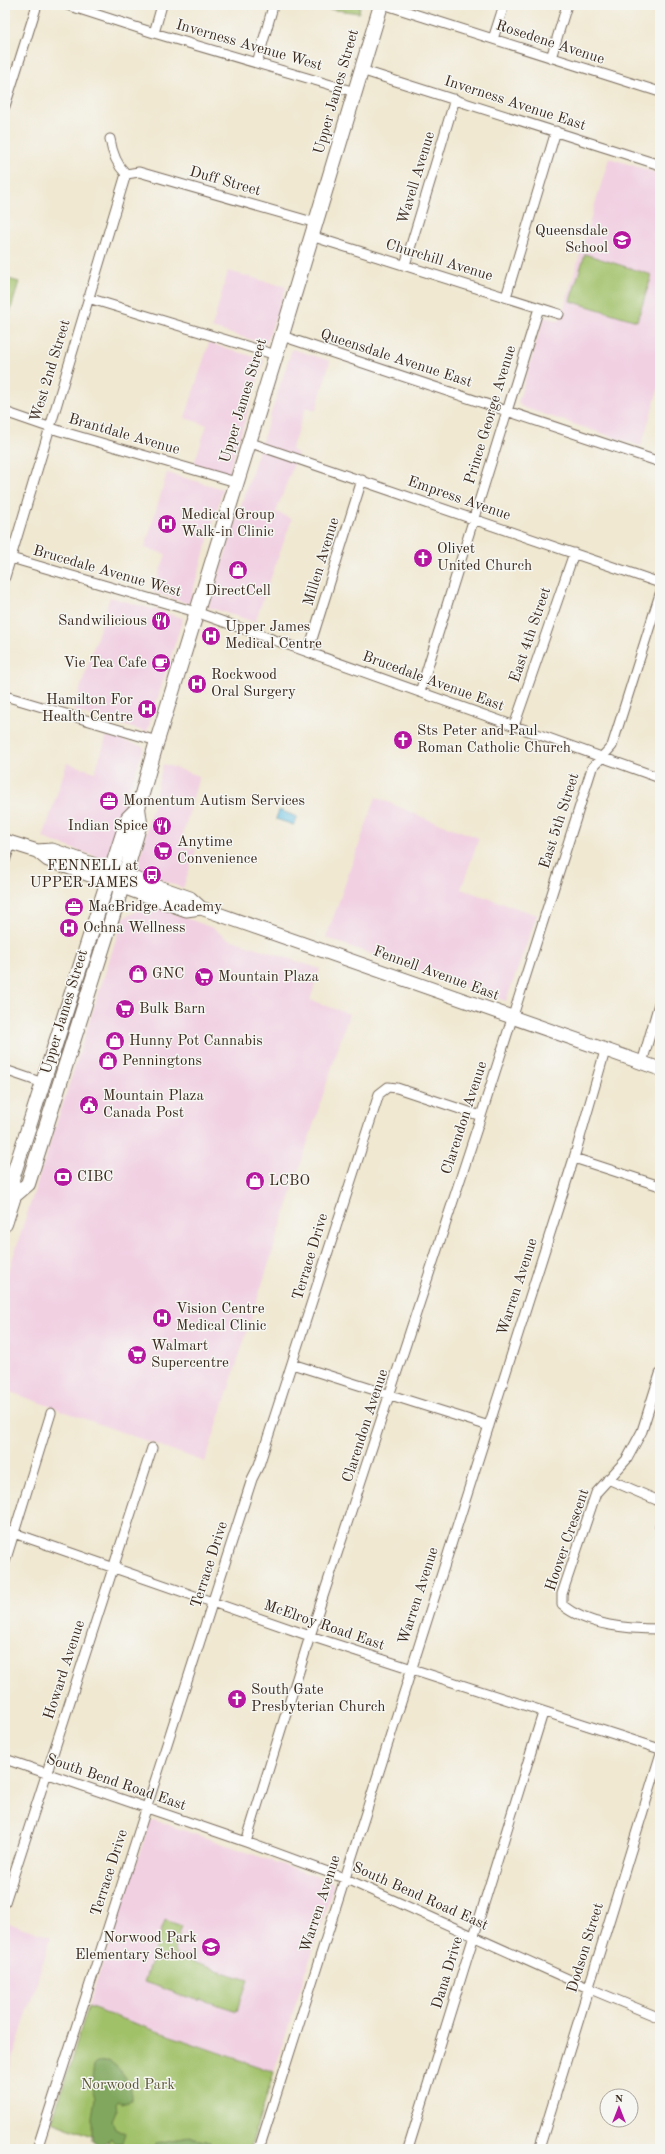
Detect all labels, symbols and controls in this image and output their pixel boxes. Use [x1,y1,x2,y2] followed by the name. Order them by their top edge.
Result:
[174,18,324,74] street label: Inverness Avenue West
[494,18,606,68] street label: Rosedene Avenue
[312,28,362,156] street label: Upper James Street
[442,74,588,134] street label: Inverness Avenue East
[396,130,438,226] street label: Wavell Avenue
[188,165,262,199] street label: Duff Street
[535,224,608,256] place label: Queensdale School
[611,229,633,251] school or university icon: Queensdale School
[384,238,494,284] street label: Churchill Avenue
[28,318,74,424] street label: West 2nd Street
[318,327,474,391] street label: Queensdale Avenue East
[218,337,270,465] street label: Upper James Street
[463,344,519,486] street label: Prince George Avenue
[67,412,182,458] street label: Brantdale Avenue
[406,474,513,524] street label: Empress Avenue
[181,508,275,540] place label: Medical Group Walk-in Clinic
[156,513,178,535] hospital icon: Medical Group Walk-in Clinic
[301,516,343,608] street label: Millen Avenue
[437,542,532,574] place label: Olivet United Church
[31,544,183,600] street label: Brucedale Avenue West
[412,547,434,569] church icon: Olivet United Church
[227,559,249,581] shop icon: DirectCell
[205,584,271,599] place label: DirectCell
[508,585,554,685] street label: East 4th Street
[150,610,172,632] restaurant icon: Sandwilicious
[58,614,147,629] place label: Sandwilicious
[225,620,322,652] place label: Upper James Medical Centre
[200,625,222,647] hospital icon: Upper James Medical Centre
[360,649,506,715] street label: Brucedale Avenue East
[150,652,172,674] cafe icon: Vie Tea Cafe
[63,656,147,671] place label: Vie Tea Cafe
[211,668,296,700] place label: Rockwood Oral Surgery
[186,673,208,695] hospital icon: Rockwood Oral Surgery
[42,693,133,725] place label: Hamilton For Health Centre
[136,698,158,720] hospital icon: Hamilton For Health Centre
[417,724,571,756] place label: Sts Peter and Paul Roman Catholic Church
[392,729,414,751] church icon: Sts Peter and Paul Roman Catholic Church
[537,771,583,871] street label: East 5th Street
[98,790,120,812] office icon: Momentum Autism Services
[123,794,305,809] place label: Momentum Autism Services
[151,815,173,837] restaurant icon: Indian Spice
[68,819,148,834] place label: Indian Spice
[177,835,257,867] place label: Anytime Convenience
[152,840,174,862] supermarket icon: Anytime Convenience
[30,859,138,891] place label: FENNELL at UPPER JAMES
[141,864,163,886] bus stop icon: FENNELL at UPPER JAMES
[63,896,85,918] office icon: MacBridge Academy
[88,900,222,915] place label: MacBridge Academy
[58,917,80,939] hospital icon: Ochna Wellness
[83,921,186,936] place label: Ochna Wellness
[371,944,501,1004] street label: Fennell Avenue East
[39,948,91,1076] street label: Upper James Street
[127,963,149,985] shop icon: GNC
[193,966,215,988] supermarket icon: Mountain Plaza
[152,967,184,982] place label: GNC
[218,970,319,985] place label: Mountain Plaza
[114,998,136,1020] supermarket icon: Bulk Barn
[139,1002,205,1017] place label: Bulk Barn
[104,1030,126,1052] shop icon: Hunny Pot Cannabis
[129,1034,263,1049] place label: Hunny Pot Cannabis
[97,1050,119,1072] shop icon: Penningtons
[122,1054,202,1069] place label: Penningtons
[440,1060,490,1176] street label: Clarendon Avenue
[103,1089,204,1121] place label: Mountain Plaza Canada Post
[78,1094,100,1116] public building icon: Mountain Plaza Canada Post
[52,1166,74,1188] bank icon: CIBC
[77,1170,113,1185] place label: CIBC
[244,1170,266,1192] shop icon: LCBO
[269,1174,310,1189] place label: LCBO
[291,1212,331,1302] street label: Terrace Drive
[495,1236,541,1338] street label: Warren Avenue
[176,1302,267,1334] place label: Vision Centre Medical Clinic
[151,1307,173,1329] hospital icon: Vision Centre Medical Clinic
[151,1339,229,1371] place label: Walmart Supercentre
[126,1344,148,1366] supermarket icon: Walmart Supercentre
[341,1368,391,1484] street label: Clarendon Avenue
[543,1487,593,1593] street label: Hoover Crescent
[189,1520,231,1610] street label: Terrace Drive
[396,1545,442,1647] street label: Warren Avenue
[262,1598,386,1654] street label: McElroy Road East
[42,1618,88,1721] street label: Howard Avenue
[251,1683,386,1715] place label: South Gate Presbyterian Church
[226,1688,248,1710] church icon: South Gate Presbyterian Church
[44,1752,188,1814] street label: South Bend Road East
[89,1828,131,1918] street label: Terrace Drive
[298,1853,344,1955] street label: Warren Avenue
[350,1860,490,1934] street label: South Bend Road East
[565,1901,607,1995] street label: Dodson Street
[75,1931,197,1963] place label: Norwood Park Elementary School
[430,1935,466,2011] street label: Dana Drive
[200,1936,222,1958] school or university icon: Norwood Park Elementary School
[81,2078,175,2093] park label: Norwood Park
[599,2088,639,2128] north arrow
[615,2094,624,2105] text: N

